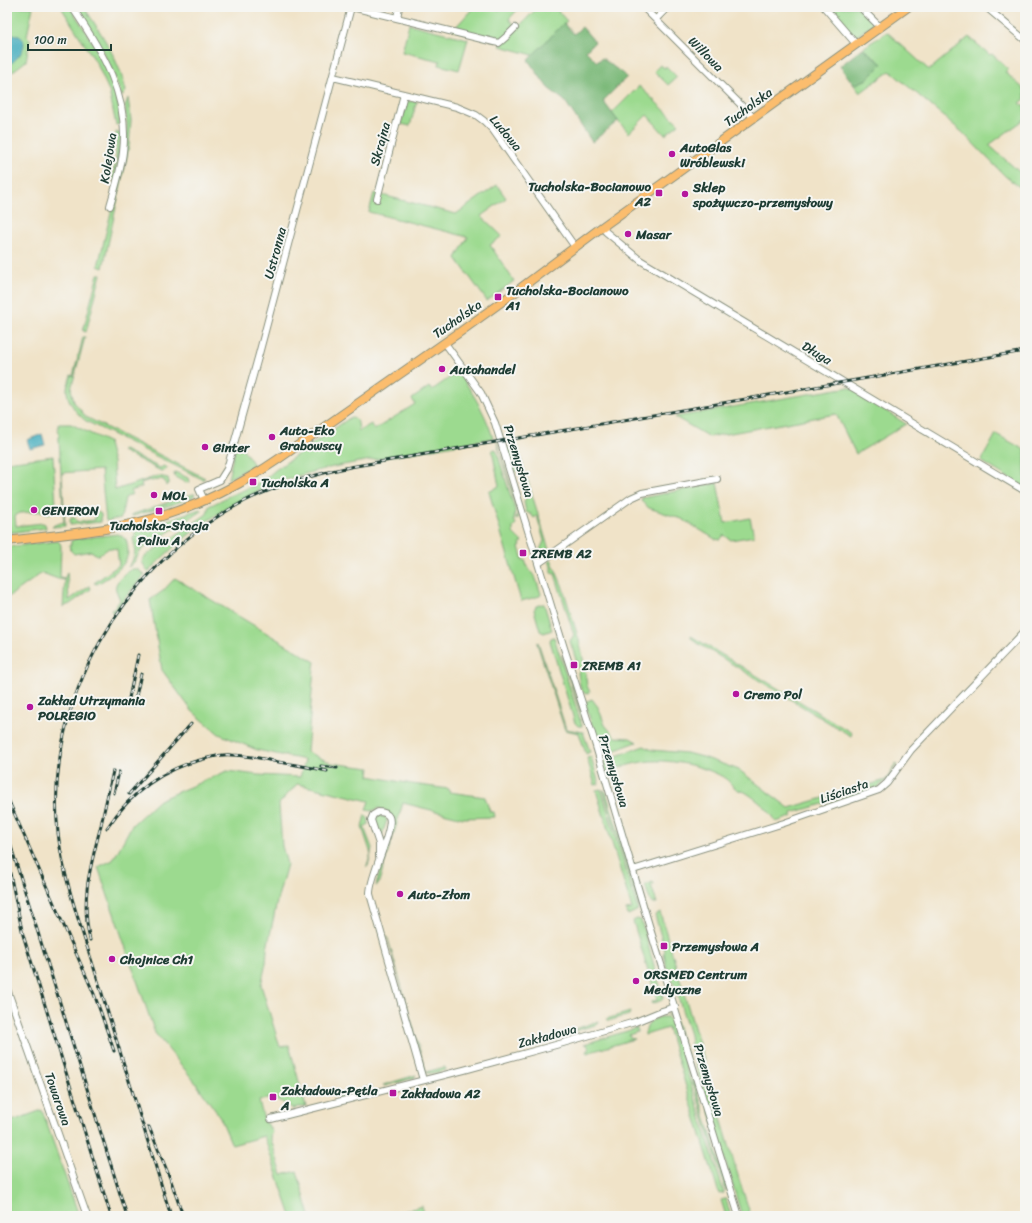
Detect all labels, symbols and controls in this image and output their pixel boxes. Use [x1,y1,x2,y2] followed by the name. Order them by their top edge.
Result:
[28,26,111,52] scale bar
[34,29,67,51] text: 100 m
[683,31,730,78] street label: Willowa
[719,81,778,133] street label: Tucholska
[484,110,529,157] street label: Ludowa
[363,119,397,168] street label: Skrajna
[93,131,123,185] street label: Kolejowa
[679,136,746,174] place label: AutoGlas Wróblewski
[667,149,677,159] marker: AutoGlas Wróblewski
[528,175,651,213] place label: Tucholska-Bocianowo A2
[692,176,834,214] place label: Sklep spożywczo-przemysłowy
[654,188,664,198] marker: Tucholska-Bocianowo A2
[680,189,690,199] marker: Sklep spożywczo-przemysłowy
[635,223,673,246] place label: Masar
[257,224,293,281] street label: Ustronna
[623,229,633,239] marker: Masar
[505,279,629,317] place label: Tucholska-Bocianowo A1
[493,292,503,302] marker: Tucholska-Bocianowo A1
[427,293,487,344] street label: Tucholska
[797,335,837,371] street label: Długa
[449,358,517,381] place label: Autohandel
[437,364,447,374] marker: Autohandel
[279,419,342,457] place label: Auto-Eko Grabowscy
[497,422,541,501] street label: Przemysłowa
[267,432,277,442] marker: Auto-Eko Grabowscy
[212,436,251,459] place label: Ginter
[200,442,210,452] marker: Ginter
[261,471,329,494] place label: Tucholska A
[248,477,258,487] marker: Tucholska A
[161,484,188,507] place label: MOL
[149,490,159,500] marker: MOL
[41,499,100,522] place label: GENERON
[29,505,39,515] marker: GENERON
[154,506,164,516] marker: Tucholska-Stacja Paliw A
[109,514,209,552] place label: Tucholska-Stacja Paliw A
[530,542,592,565] place label: ZREMB A2
[518,548,528,558] marker: ZREMB A2
[581,654,641,677] place label: ZREMB A1
[569,660,579,670] marker: ZREMB A1
[743,683,803,706] place label: Cremo Pol
[37,689,146,727] place label: Zakład Utrzymania POLREGIO
[731,689,741,699] marker: Cremo Pol
[25,702,35,712] marker: Zakład Utrzymania POLREGIO
[592,732,636,811] street label: Przemysłowa
[817,772,872,810] street label: Liściasta
[407,883,470,906] place label: Auto-Złom
[395,889,405,899] marker: Auto-Złom
[672,935,759,958] place label: Przemysłowa A
[659,941,669,951] marker: Przemysłowa A
[119,948,193,971] place label: Chojnice Ch1
[107,954,117,964] marker: Chojnice Ch1
[643,963,747,1001] place label: ORSMED Centrum Medyczne
[631,976,641,986] marker: ORSMED Centrum Medyczne
[515,1017,579,1055] street label: Zakładowa
[687,1041,731,1120] street label: Przemysłowa
[38,1069,78,1129] street label: Towarowa
[280,1079,378,1117] place label: Zakładowa-Pętla A
[400,1082,481,1105] place label: Zakładowa A2
[388,1088,398,1098] marker: Zakładowa A2
[268,1092,278,1102] marker: Zakładowa-Pętla A

